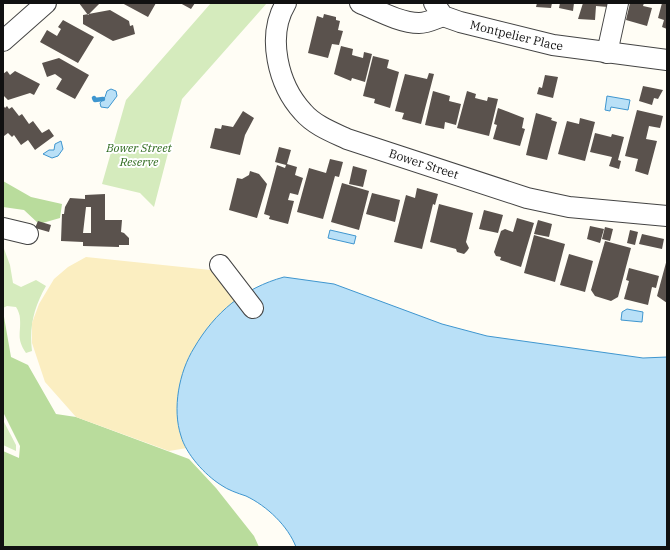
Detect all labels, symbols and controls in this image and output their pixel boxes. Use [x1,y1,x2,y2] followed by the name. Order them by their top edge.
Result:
[469,17,564,53] street label: Montpelier Place
[105,140,173,169] park label: Bower Street Reserve
[387,145,460,182] street label: Bower Street

